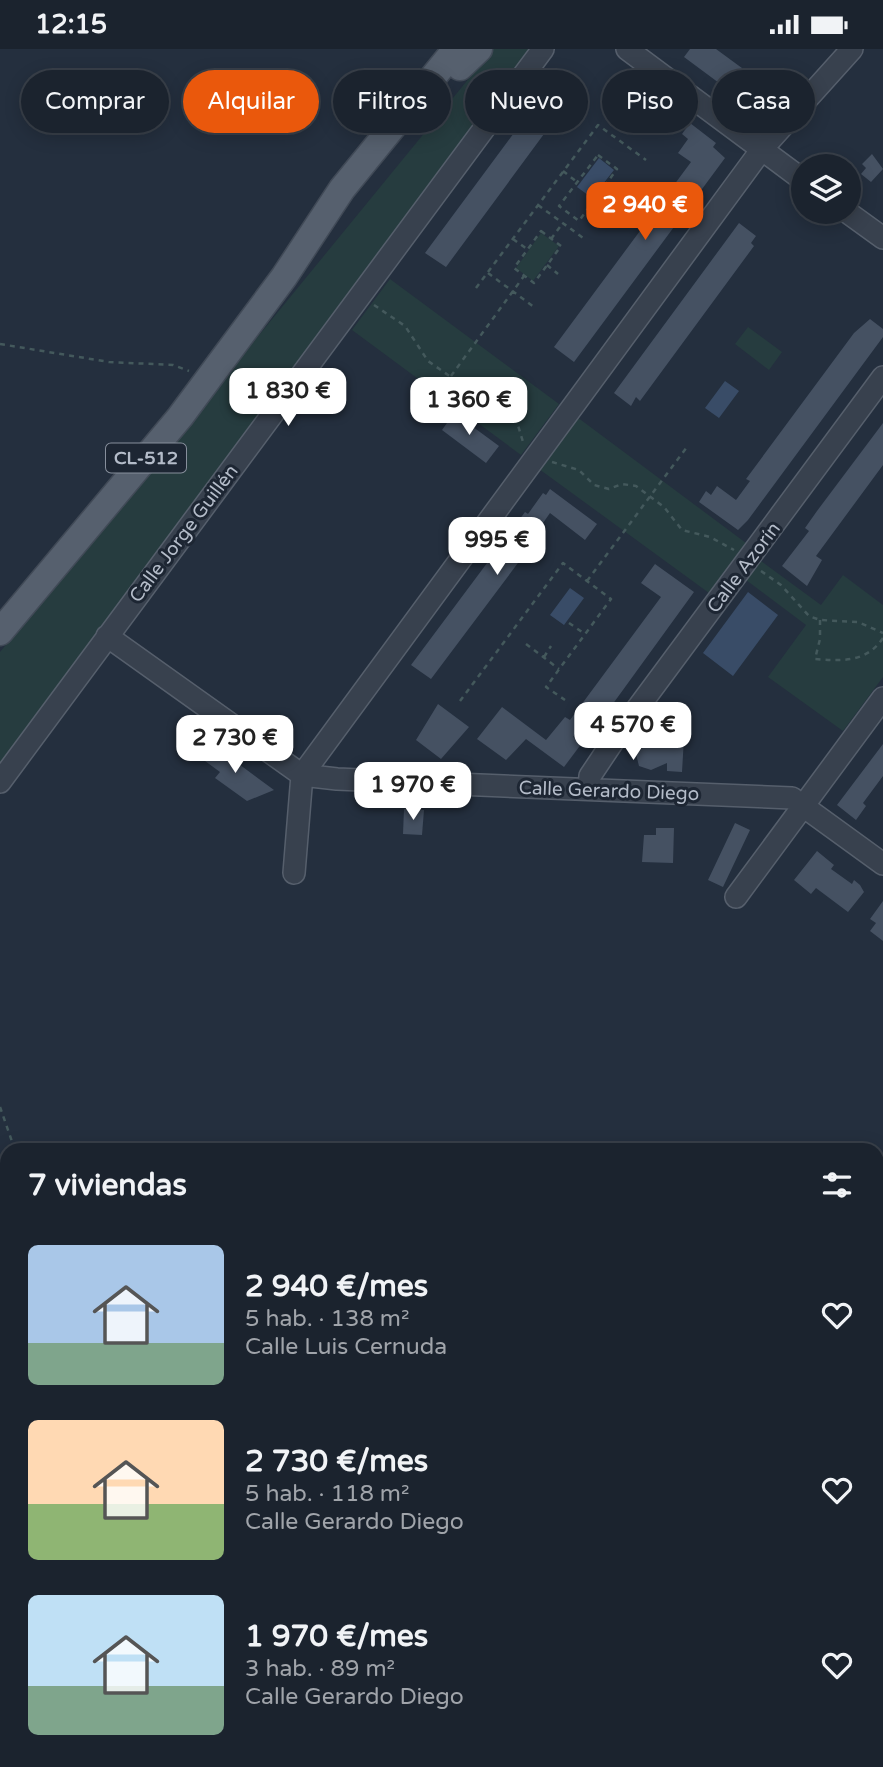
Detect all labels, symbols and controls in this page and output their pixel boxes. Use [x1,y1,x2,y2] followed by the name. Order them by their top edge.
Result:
[35,9,107,40] text: 12:15
[21,70,169,133] chip: Comprar
[183,70,319,133] chip: Alquilar
[333,70,451,133] chip: Filtros
[465,70,588,133] chip: Nuevo
[602,70,698,133] chip: Piso
[712,70,815,133] chip: Casa
[791,154,861,224] map controls
[791,154,861,224] button: layers
[580,183,710,242] pin: 2 940 €
[602,191,688,219] text: 2 940 €
[223,369,353,428] pin: 1 830 €
[245,377,331,405] text: 1 830 €
[404,377,534,437] pin: 1 360 €
[426,386,512,414] text: 1 360 €
[106,443,186,473] road number: CL-512
[125,460,243,607] street label: Calle Jorge Guillén
[448,517,546,577] pin: 995 €
[703,518,785,617] street label: Calle Azorín
[465,526,530,554] text: 995 €
[568,703,698,762] pin: 4 570 €
[590,711,676,739] text: 4 570 €
[170,715,300,775] pin: 2 730 €
[192,724,278,752] text: 2 730 €
[348,763,478,822] pin: 1 970 €
[370,771,456,799] text: 1 970 €
[518,777,700,805] street label: Calle Gerardo Diego
[818,1166,856,1204] icon: filters
[28,1167,187,1204] text: 7 viviendas
[245,1268,428,1305] text: 2 940 €/mes
[84,1273,168,1357] icon: home
[818,1296,856,1334] icon: heart
[245,1305,410,1333] text: 5 hab. · 138 m²
[245,1333,447,1361] text: Calle Luis Cernuda
[245,1443,428,1480] text: 2 730 €/mes
[84,1448,168,1532] icon: home
[818,1471,856,1509] icon: heart
[245,1480,410,1508] text: 5 hab. · 118 m²
[245,1508,464,1536] text: Calle Gerardo Diego
[245,1618,428,1655] text: 1 970 €/mes
[84,1623,168,1707] icon: home
[818,1646,856,1684] icon: heart
[245,1655,395,1683] text: 3 hab. · 89 m²
[245,1683,464,1711] text: Calle Gerardo Diego

